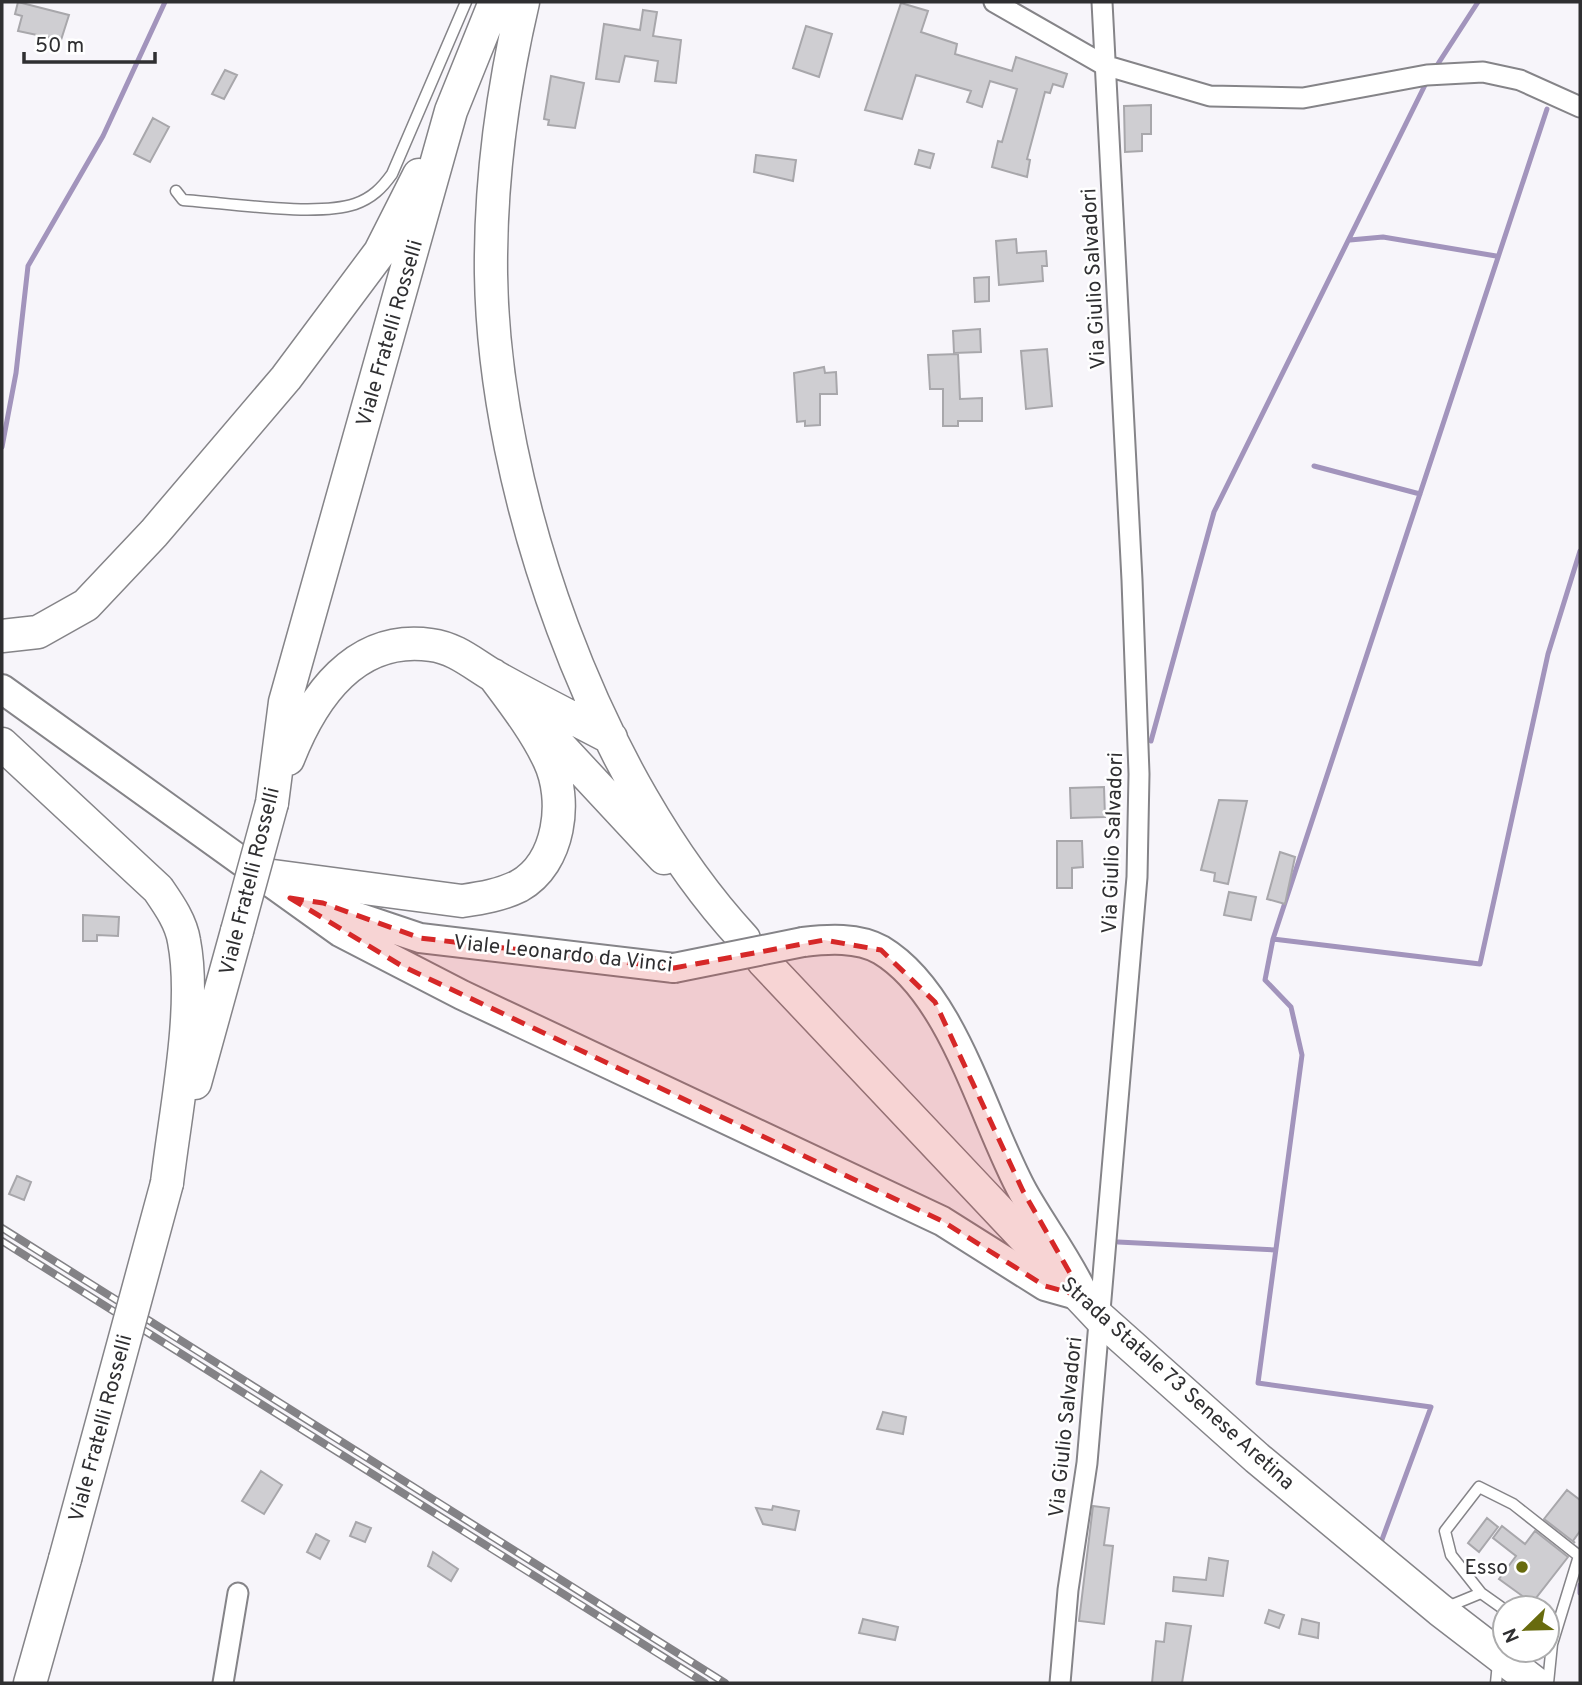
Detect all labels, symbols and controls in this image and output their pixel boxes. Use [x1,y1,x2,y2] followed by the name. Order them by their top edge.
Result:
[24,21,156,65] scale bar
[35,33,84,60] text: 50 m
[1076,187,1113,370] street label: Via Giulio Salvadori
[351,237,430,430] street label: Viale Fratelli Rosselli
[1097,752,1130,934] street label: Via Giulio Salvadori
[214,785,287,978] street label: Viale Fratelli Rosselli
[452,930,674,979] street label: Viale Leonardo da Vinci
[1054,1272,1300,1496] street label: Strada Statale 73 Senese Aretina
[63,1332,139,1525] street label: Viale Fratelli Rosselli
[1044,1335,1089,1519] street label: Via Giulio Salvadori
[1465,1555,1508,1582] place label: Esso
[1514,1559,1530,1575] marker: Esso
[1491,1594,1561,1664] north arrow
[1498,1624,1526,1646] text: N

